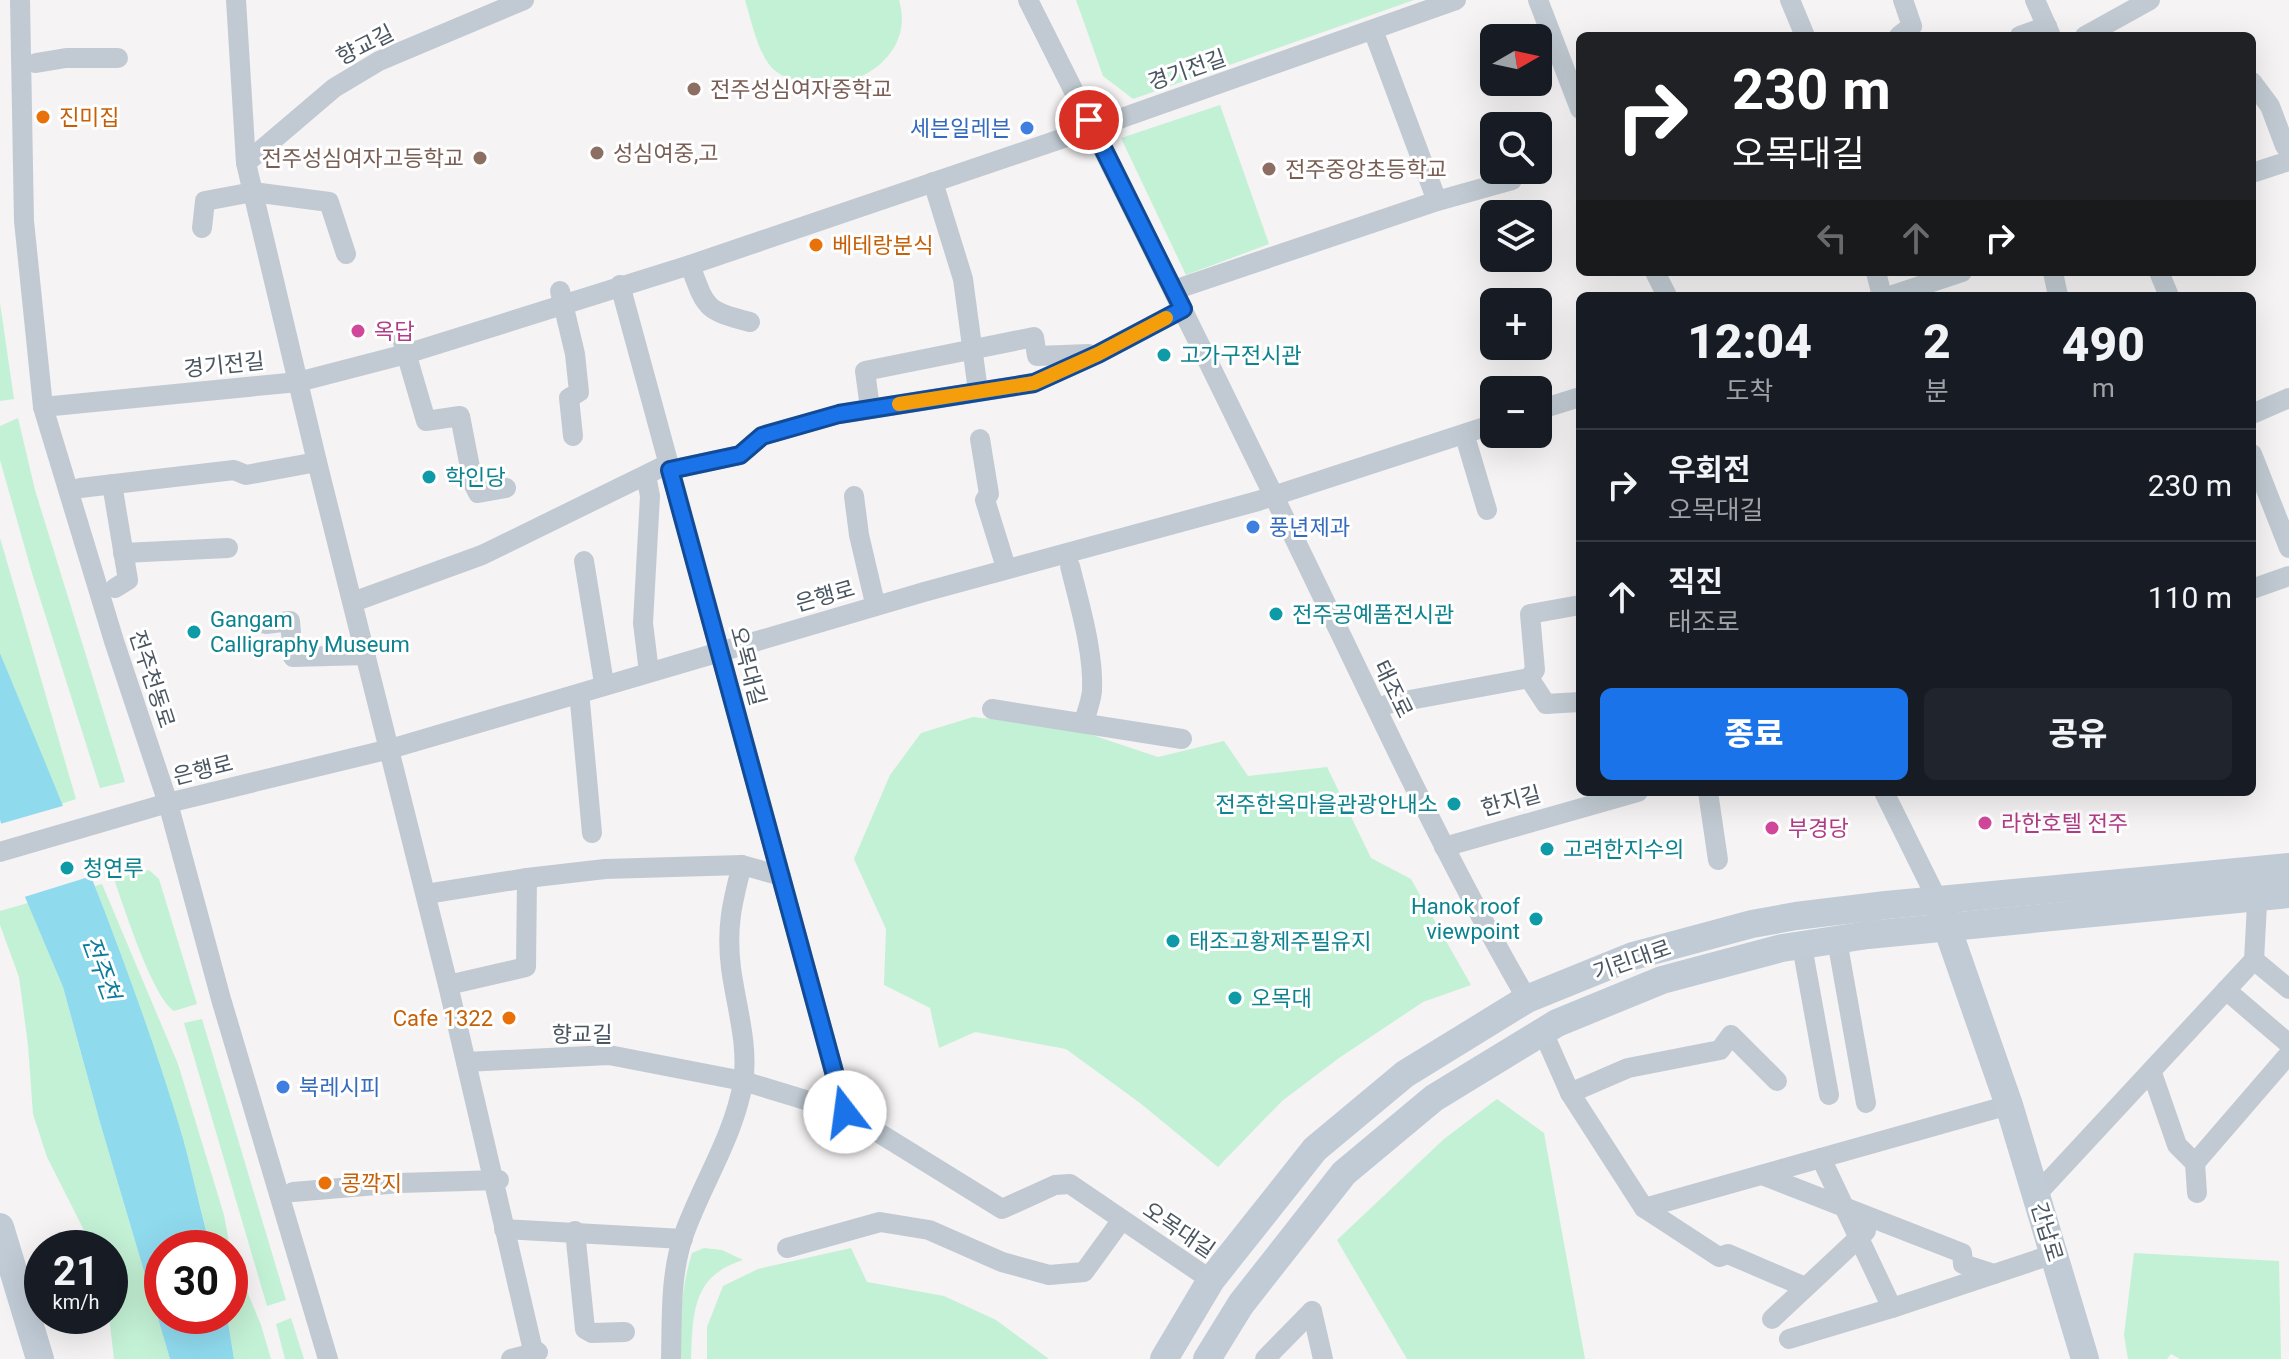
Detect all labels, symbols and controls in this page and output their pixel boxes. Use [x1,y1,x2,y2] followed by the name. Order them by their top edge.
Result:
[332,20,398,70] street label: 향교길
[1480,24,1552,96] north arrow
[1480,24,1552,448] map controls
[1145,45,1229,95] street label: 경기전길
[1732,57,1891,123] text: 230 m
[1600,64,1704,168] icon: right
[710,77,892,102] place label: 전주성심여자중학교
[685,80,703,98] marker: 전주성심여자중학교
[1055,86,1123,154] pin
[1067,98,1111,142] icon: arrive
[59,105,120,130] place label: 진미집
[34,108,52,126] marker: 진미집
[1480,112,1552,184] button: search
[910,116,1011,141] place label: 세븐일레븐
[1018,119,1036,137] marker: 세븐일레븐
[1732,133,1864,175] text: 오목대길
[613,141,719,166] place label: 성심여중,고
[588,144,606,162] marker: 성심여중,고
[262,146,464,171] place label: 전주성심여자고등학교
[471,149,489,167] marker: 전주성심여자고등학교
[1285,157,1447,182] place label: 전주중앙초등학교
[1260,160,1278,178] marker: 전주중앙초등학교
[1480,200,1552,272] button: layers
[1810,216,1854,260] icon: left
[1894,216,1938,260] icon: ahead
[1978,216,2022,260] icon: right
[832,233,933,258] place label: 베테랑분식
[807,236,825,254] marker: 베테랑분식
[1480,288,1552,360] button: +
[1687,313,1812,370] text: 12:04
[1923,313,1951,370] text: 2
[2062,316,2145,373] text: 490
[374,319,414,344] place label: 옥답
[349,322,367,340] marker: 옥답
[1180,343,1301,368] place label: 고가구전시관
[1155,346,1173,364] marker: 고가구전시관
[182,348,266,382] street label: 경기전길
[2092,373,2115,403] text: m
[1480,376,1552,448] button: −
[1726,376,1773,406] text: 도착
[1925,376,1949,406] text: 분
[1668,452,1751,487] text: 우회전
[1600,463,1644,507] icon: right
[445,465,506,490] place label: 학인당
[420,468,438,486] marker: 학인당
[2148,468,2232,503] text: 230 m
[1668,495,1764,525] text: 오목대길
[1269,515,1350,540] place label: 풍년제과
[1244,518,1262,536] marker: 풍년제과
[1668,564,1723,599] text: 직진
[1600,575,1644,619] icon: ahead
[792,576,858,616] street label: 은행로
[2148,580,2232,615] text: 110 m
[1292,602,1454,627] place label: 전주공예품전시관
[1267,605,1285,623] marker: 전주공예품전시관
[210,607,410,657] place label: Gangam Calligraphy Museum
[1668,607,1740,637] text: 태조로
[185,623,203,641] marker: Gangam Calligraphy Museum
[725,624,771,708] street label: 오목대길
[124,627,180,731] street label: 전주천동로
[1368,656,1418,722] street label: 태조로
[1600,688,1908,780] button: 종료
[1924,688,2232,780] button: 공유
[171,751,235,789] street label: 은행로
[1478,781,1544,821] street label: 한지길
[1215,792,1438,817] place label: 전주한옥마을관광안내소
[1445,795,1463,813] marker: 전주한옥마을관광안내소
[2001,811,2128,836] place label: 라한호텔 전주
[1976,814,1994,832] marker: 라한호텔 전주
[1788,816,1849,841] place label: 부경당
[1763,819,1781,837] marker: 부경당
[1563,837,1684,862] place label: 고려한지수의
[1538,840,1556,858] marker: 고려한지수의
[83,856,144,881] place label: 청연루
[58,859,76,877] marker: 청연루
[1411,894,1520,944] place label: Hanok roof viewpoint
[1527,910,1545,928] marker: Hanok roof viewpoint
[1189,929,1371,954] place label: 태조고황제주필유지
[77,932,126,1007] water label: 전주천
[1164,932,1182,950] marker: 태조고황제주필유지
[1590,935,1674,985] street label: 기린대로
[1251,986,1312,1011] place label: 오목대
[1226,989,1244,1007] marker: 오목대
[393,1006,493,1031] place label: Cafe 1322
[500,1009,518,1027] marker: Cafe 1322
[552,1022,612,1047] street label: 향교길
[803,1070,887,1154] position arrow
[299,1075,380,1100] place label: 북레시피
[274,1078,292,1096] marker: 북레시피
[341,1171,402,1196] place label: 콩깍지
[316,1174,334,1192] marker: 콩깍지
[1138,1197,1220,1263] street label: 오목대길
[2026,1199,2068,1265] street label: 간납로
[144,1230,248,1334] speed limit sign: 30
[53,1248,99,1295] text: 21
[53,1290,99,1314] text: km/h

